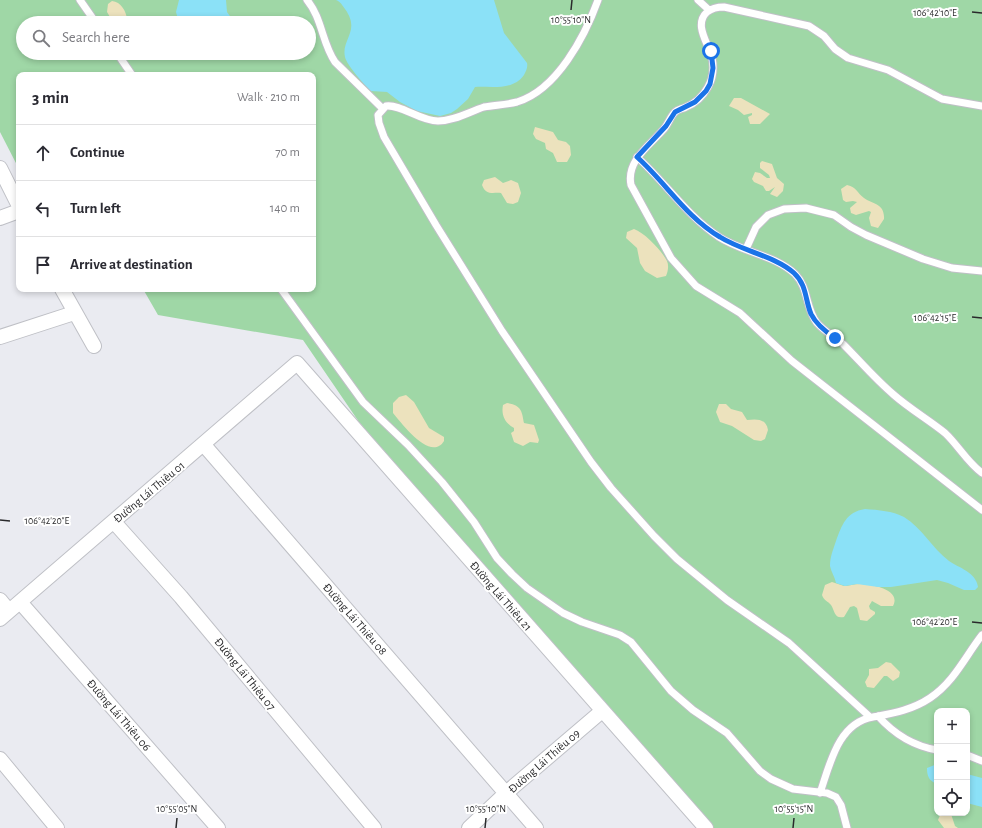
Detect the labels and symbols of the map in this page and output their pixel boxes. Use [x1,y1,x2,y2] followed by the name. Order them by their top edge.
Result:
[913,8,957,18] text: 106°42'10"E
[551,15,591,25] text: 10°55'10"N
[702,42,720,60] route start
[914,313,956,323] text: 106°42'15"E
[826,329,844,347] route end
[111,459,187,525] street label: Đường Lái Thiêu 01
[25,516,70,526] text: 106°42'20"E
[468,559,534,633] street label: Đường Lái Thiêu 21
[321,581,389,657] street label: Đường Lái Thiêu 08
[913,617,958,627] text: 106°42'20"E
[212,635,278,713] street label: Đường Lái Thiêu 07
[85,677,153,753] street label: Đường Lái Thiêu 06
[506,727,582,795] street label: Đường Lái Thiêu 09
[157,804,197,814] text: 10°55'05"N
[466,804,506,814] text: 10°55'10"N
[775,804,813,814] text: 10°55'15"N

